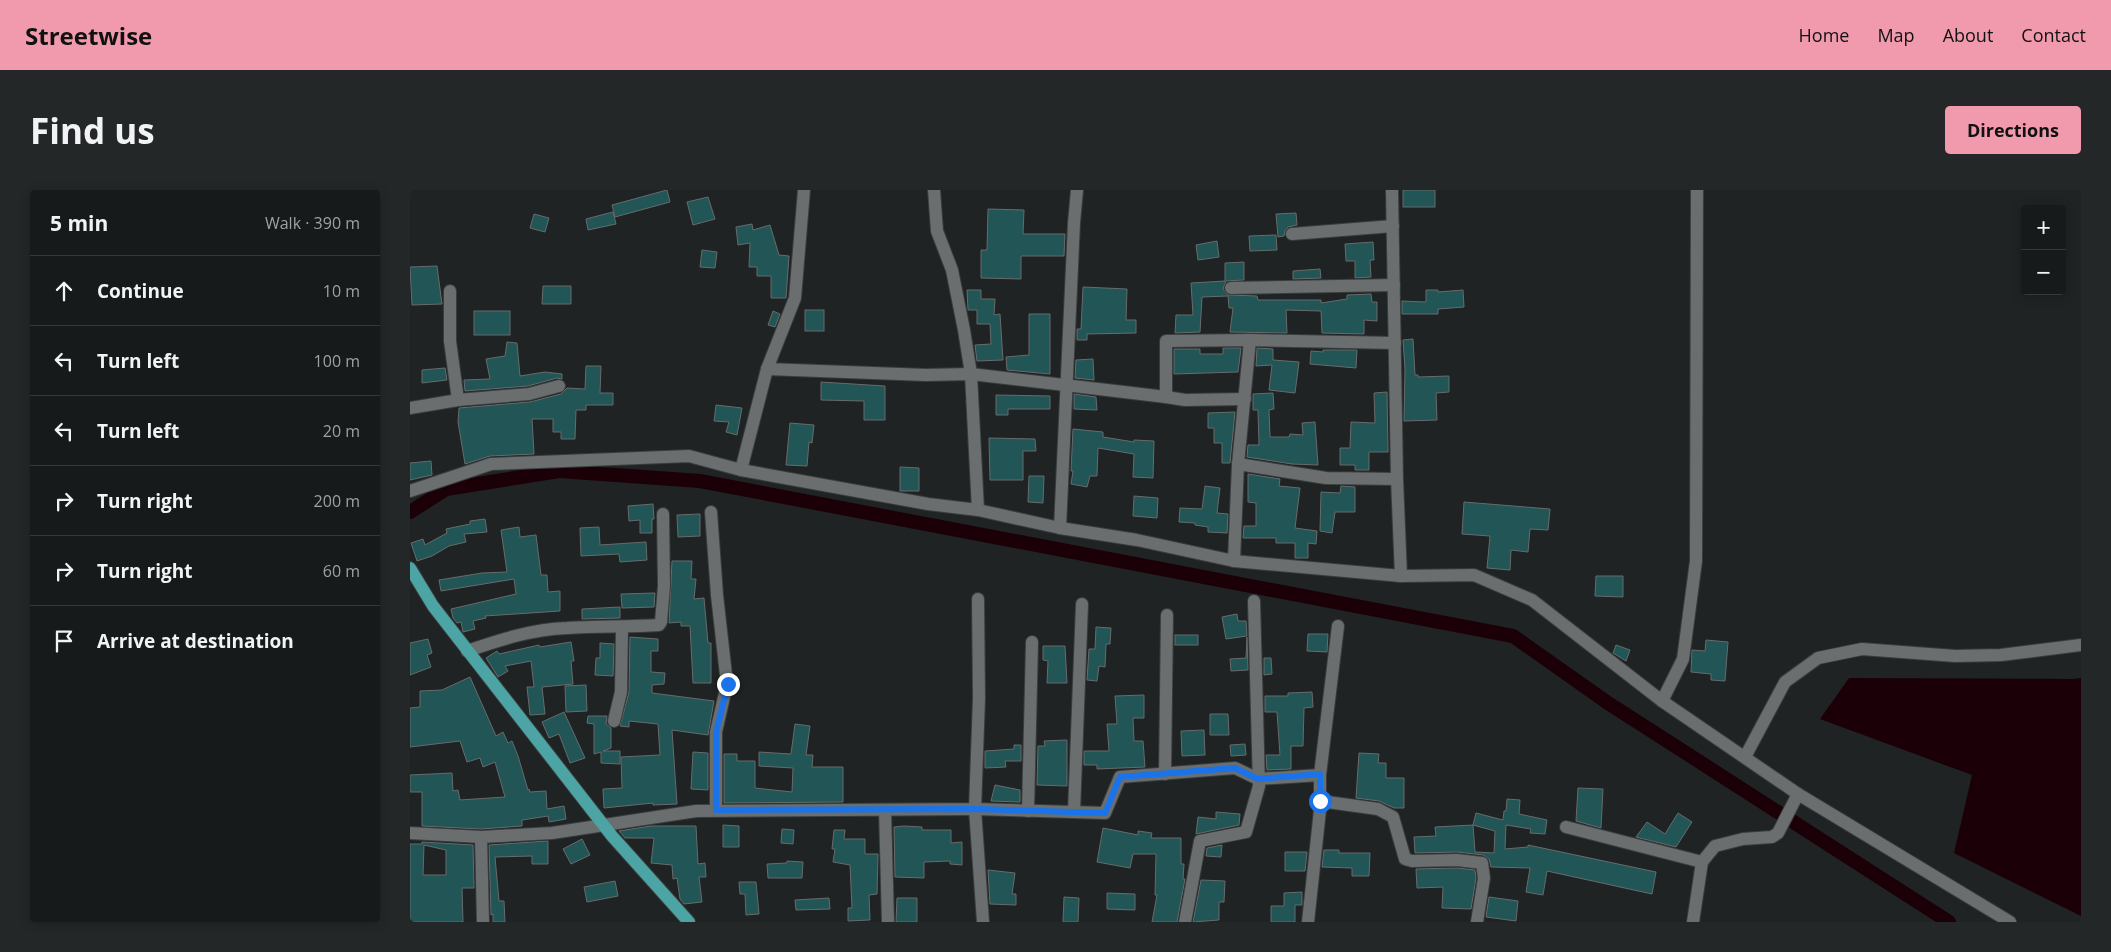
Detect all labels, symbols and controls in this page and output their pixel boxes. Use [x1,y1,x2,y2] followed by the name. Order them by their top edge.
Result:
[25,19,152,52] text: Streetwise
[1799,23,1849,47] text: Home
[1877,23,1915,47] text: Map
[1943,23,1993,47] text: About
[2021,23,2086,47] text: Contact
[1945,106,2081,154] button: Directions
[30,107,155,154] text: Find us
[2021,205,2066,295] map controls
[2021,205,2066,250] button: +
[50,209,108,237] text: 5 min
[265,212,360,234] text: Walk · 390 m
[2021,250,2066,295] button: −
[50,277,78,305] icon: ahead
[97,278,184,304] text: Continue
[323,280,360,302] text: 10 m
[50,347,78,375] icon: left
[97,348,179,374] text: Turn left
[314,350,360,372] text: 100 m
[50,417,78,445] icon: left
[97,418,179,444] text: Turn left
[323,420,360,442] text: 20 m
[50,487,78,515] icon: right
[97,488,192,514] text: Turn right
[314,490,360,512] text: 200 m
[50,557,78,585] icon: right
[97,558,192,584] text: Turn right
[323,560,360,582] text: 60 m
[50,627,78,655] icon: arrive
[97,628,294,654] text: Arrive at destination
[717,673,740,696] route end
[1309,790,1332,813] route start

